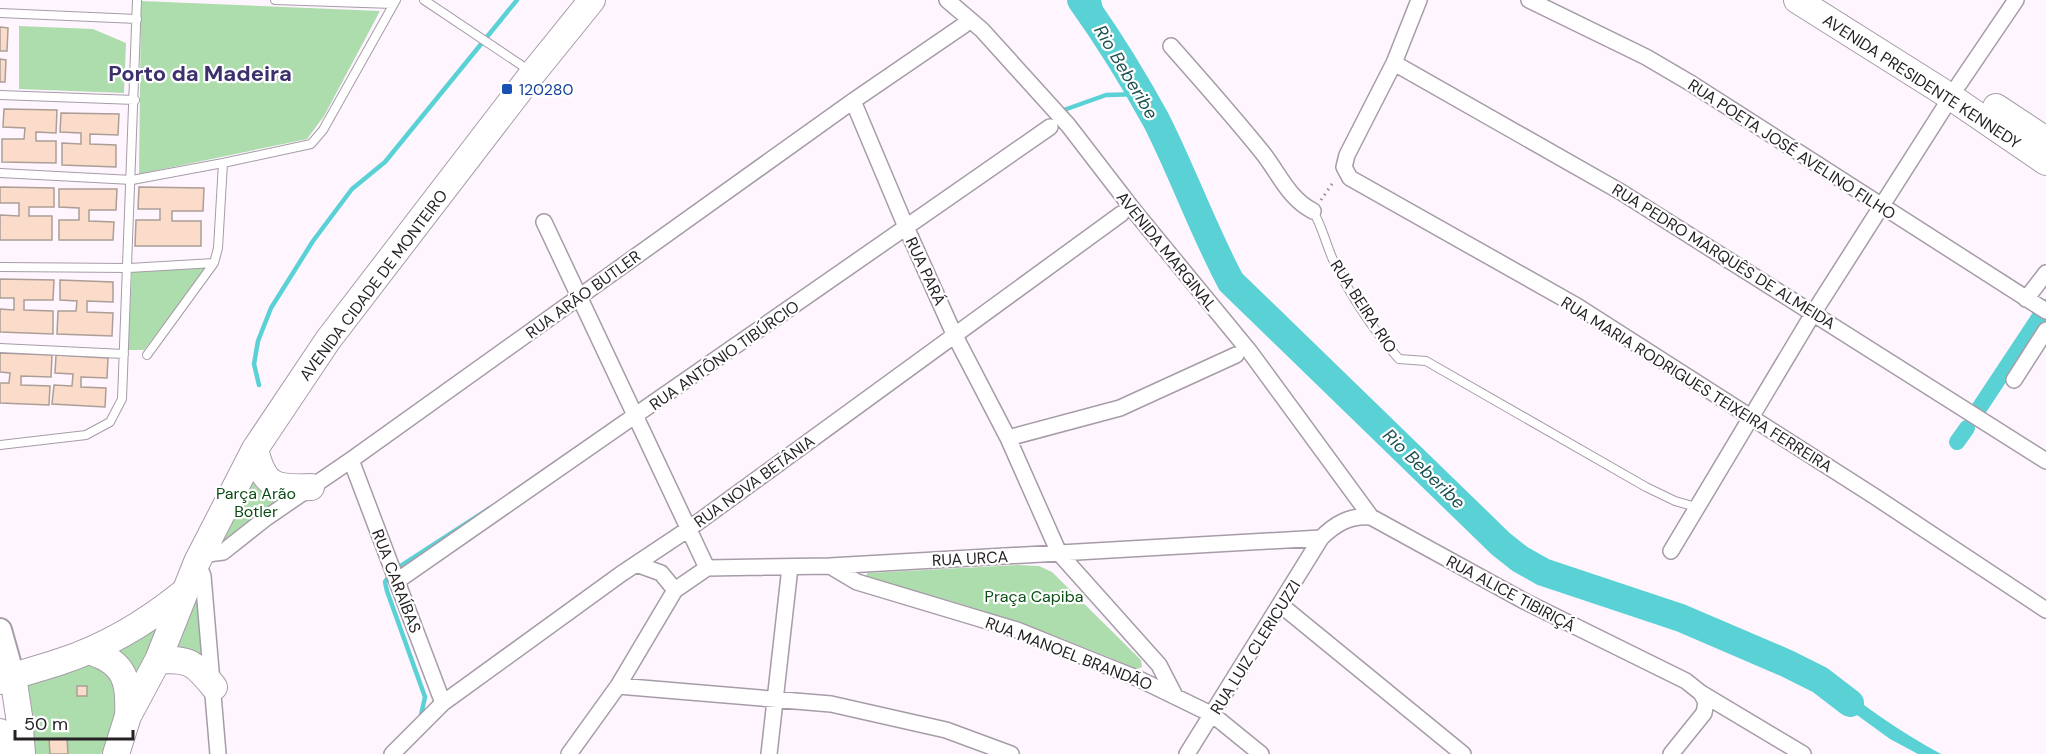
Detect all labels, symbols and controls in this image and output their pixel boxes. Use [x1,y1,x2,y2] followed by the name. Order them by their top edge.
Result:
[1819,9,2025,153] street label: AVENIDA PRESIDENTE KENNEDY
[1088,20,1164,124] water label: Rio Beberibe
[108,59,292,88] district label: Porto da Madeira
[1684,74,1900,225] street label: RUA POETA JOSÉ AVELINO FILHO
[519,79,574,100] place label: 120280
[500,82,514,96] marker: 120280
[1608,179,1840,334] street label: RUA PEDRO MARQUÊS DE ALMEIDA
[295,186,452,385] street label: AVENIDA CIDADE DE MONTEIRO
[1112,187,1221,316] street label: AVENIDA MARGINAL
[901,234,951,309] street label: RUA PARÁ
[522,246,645,343] street label: RUA ARÃO BUTLER
[1326,256,1401,357] street label: RUA BEIRA RIO
[1557,292,1837,477] street label: RUA MARIA RODRIGUES TEIXEIRA FERREIRA
[645,296,803,415] street label: RUA ANTÔNIO TIBÚRCIO
[1378,424,1470,514] water label: Rio Beberibe
[690,430,819,532] street label: RUA NOVA BETÂNIA
[216,483,296,522] park label: Parça Arão Botler
[367,526,426,636] street label: RUA CARAÍBAS
[931,546,1009,571] street label: RUA URCA
[1443,551,1579,636] street label: RUA ALICE TIBIRIÇÁ
[1206,576,1305,718] street label: RUA LUIZ CLERICUZZI
[985,586,1083,607] park label: Praça Capiba
[982,612,1155,695] street label: RUA MANOEL BRANDÃO
[15,703,134,741] scale bar
[24,712,68,736] text: 50 m

